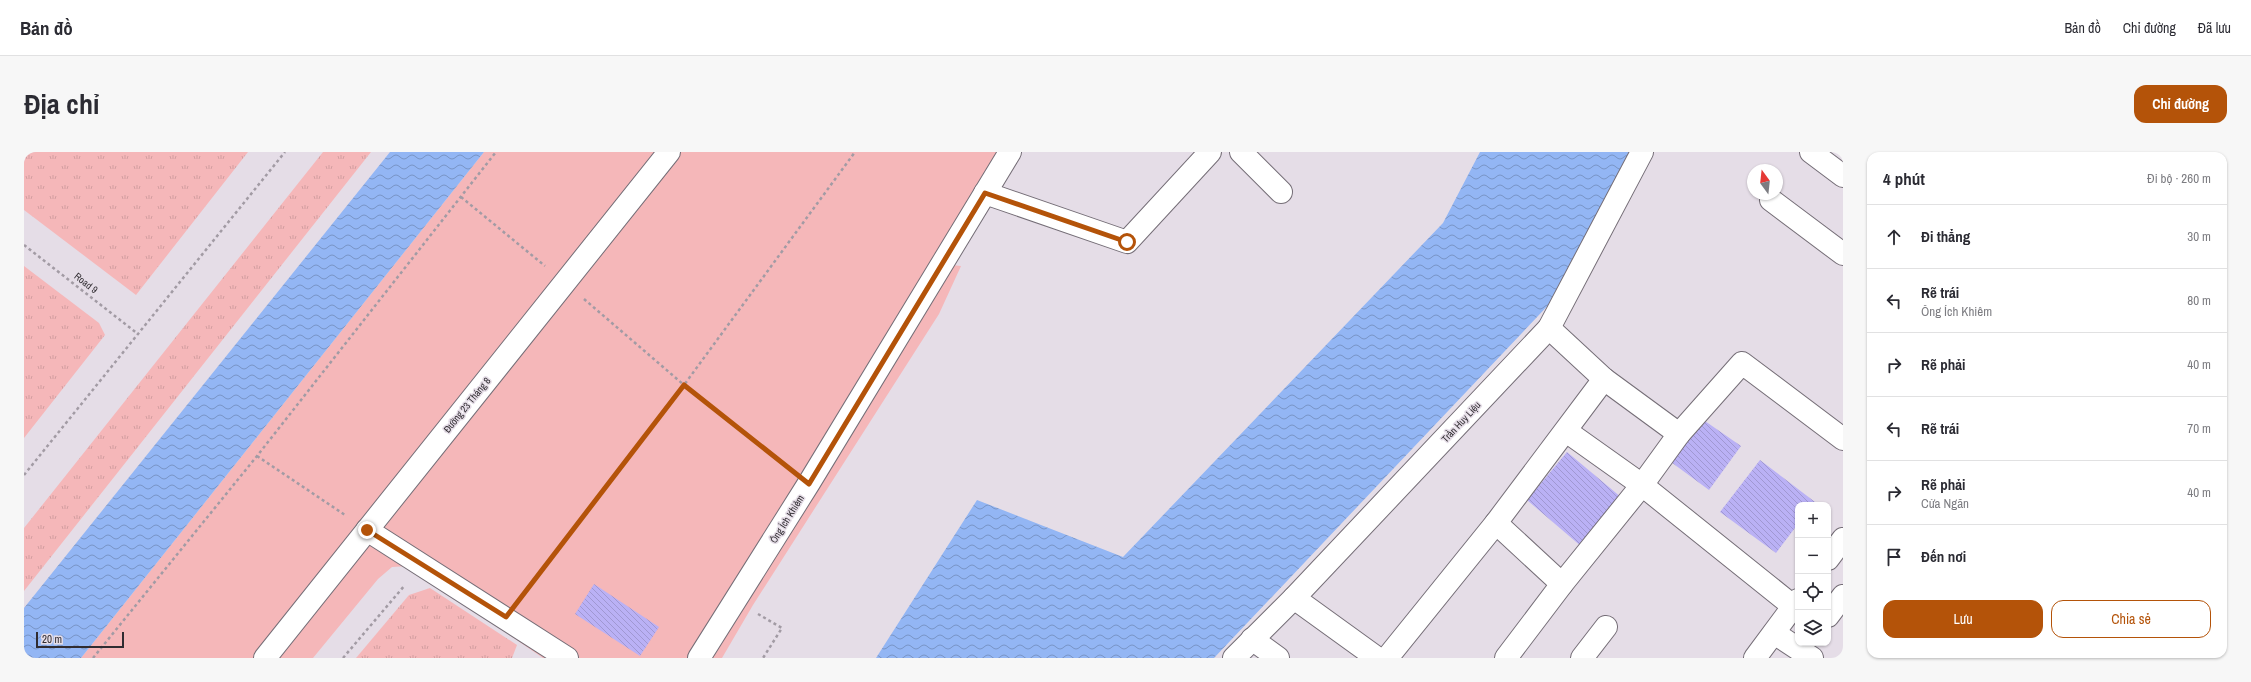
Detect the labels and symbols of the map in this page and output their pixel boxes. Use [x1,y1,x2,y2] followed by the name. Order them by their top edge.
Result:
[1747,164,1783,200] north arrow
[1118,233,1136,251] route start
[72,270,101,297] street label: Road 9
[441,374,494,435] street label: Đường 23 Tháng 8
[1439,399,1483,445] street label: Trần Huy Liệu
[767,492,807,546] street label: Ông Ích Khiêm
[358,521,376,539] route end
[36,630,124,649] scale bar

